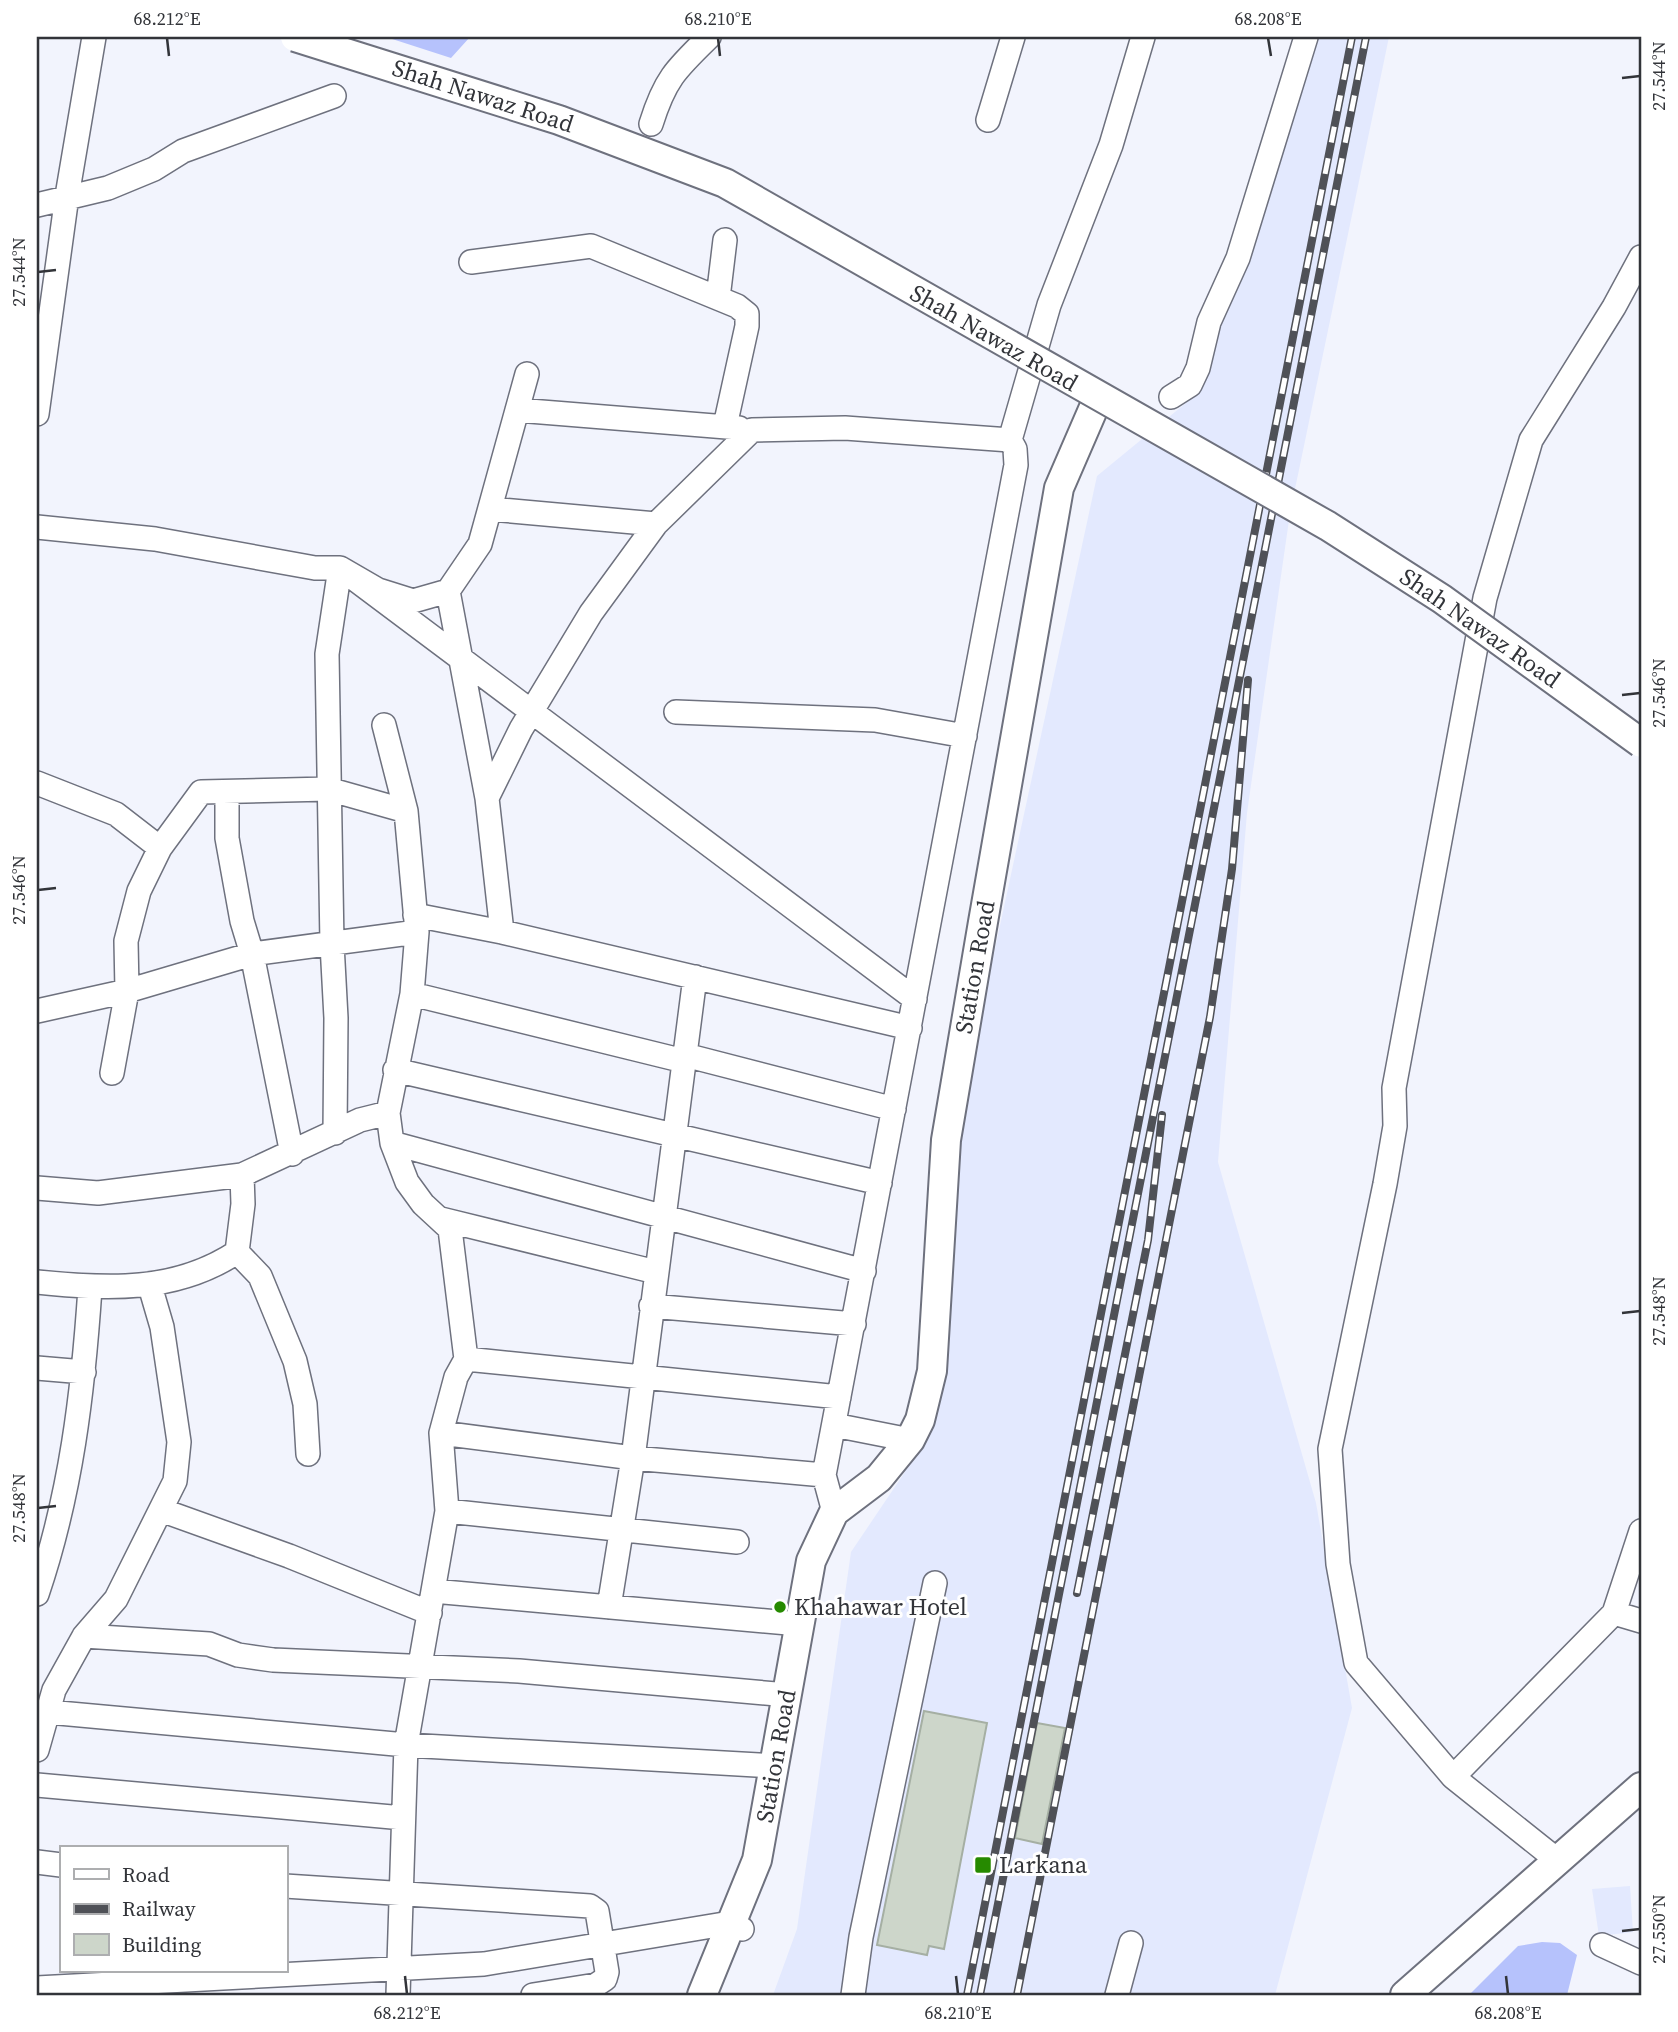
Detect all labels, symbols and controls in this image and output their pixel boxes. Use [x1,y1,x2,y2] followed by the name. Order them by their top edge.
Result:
[133,6,201,31] text: 68.212°E
[684,6,752,31] text: 68.210°E
[1234,6,1302,31] text: 68.208°E
[1646,41,1671,111] text: 27.544°N
[388,51,578,141] street label: Shah Nawaz Road
[6,237,31,307] text: 27.544°N
[904,276,1085,399] street label: Shah Nawaz Road
[1393,560,1567,695] street label: Shah Nawaz Road
[1646,658,1671,728] text: 27.546°N
[6,855,31,925] text: 27.546°N
[947,897,1003,1036] street label: Station Road
[1646,1276,1671,1346] text: 27.548°N
[6,1473,31,1543] text: 27.548°N
[794,1590,967,1623] place label: Khahawar Hotel
[772,1599,788,1615] marker: Khahawar Hotel
[748,1686,804,1825] street label: Station Road
[60,1846,287,1972] legend
[999,1848,1088,1881] place label: Larkana
[973,1855,993,1875] marker: Larkana
[122,1860,170,1889] text: Road
[122,1894,196,1923] text: Railway
[1646,1894,1671,1964] text: 27.550°N
[122,1930,201,1959] text: Building
[373,2000,441,2025] text: 68.212°E
[924,2000,992,2025] text: 68.210°E
[1474,2000,1542,2025] text: 68.208°E

